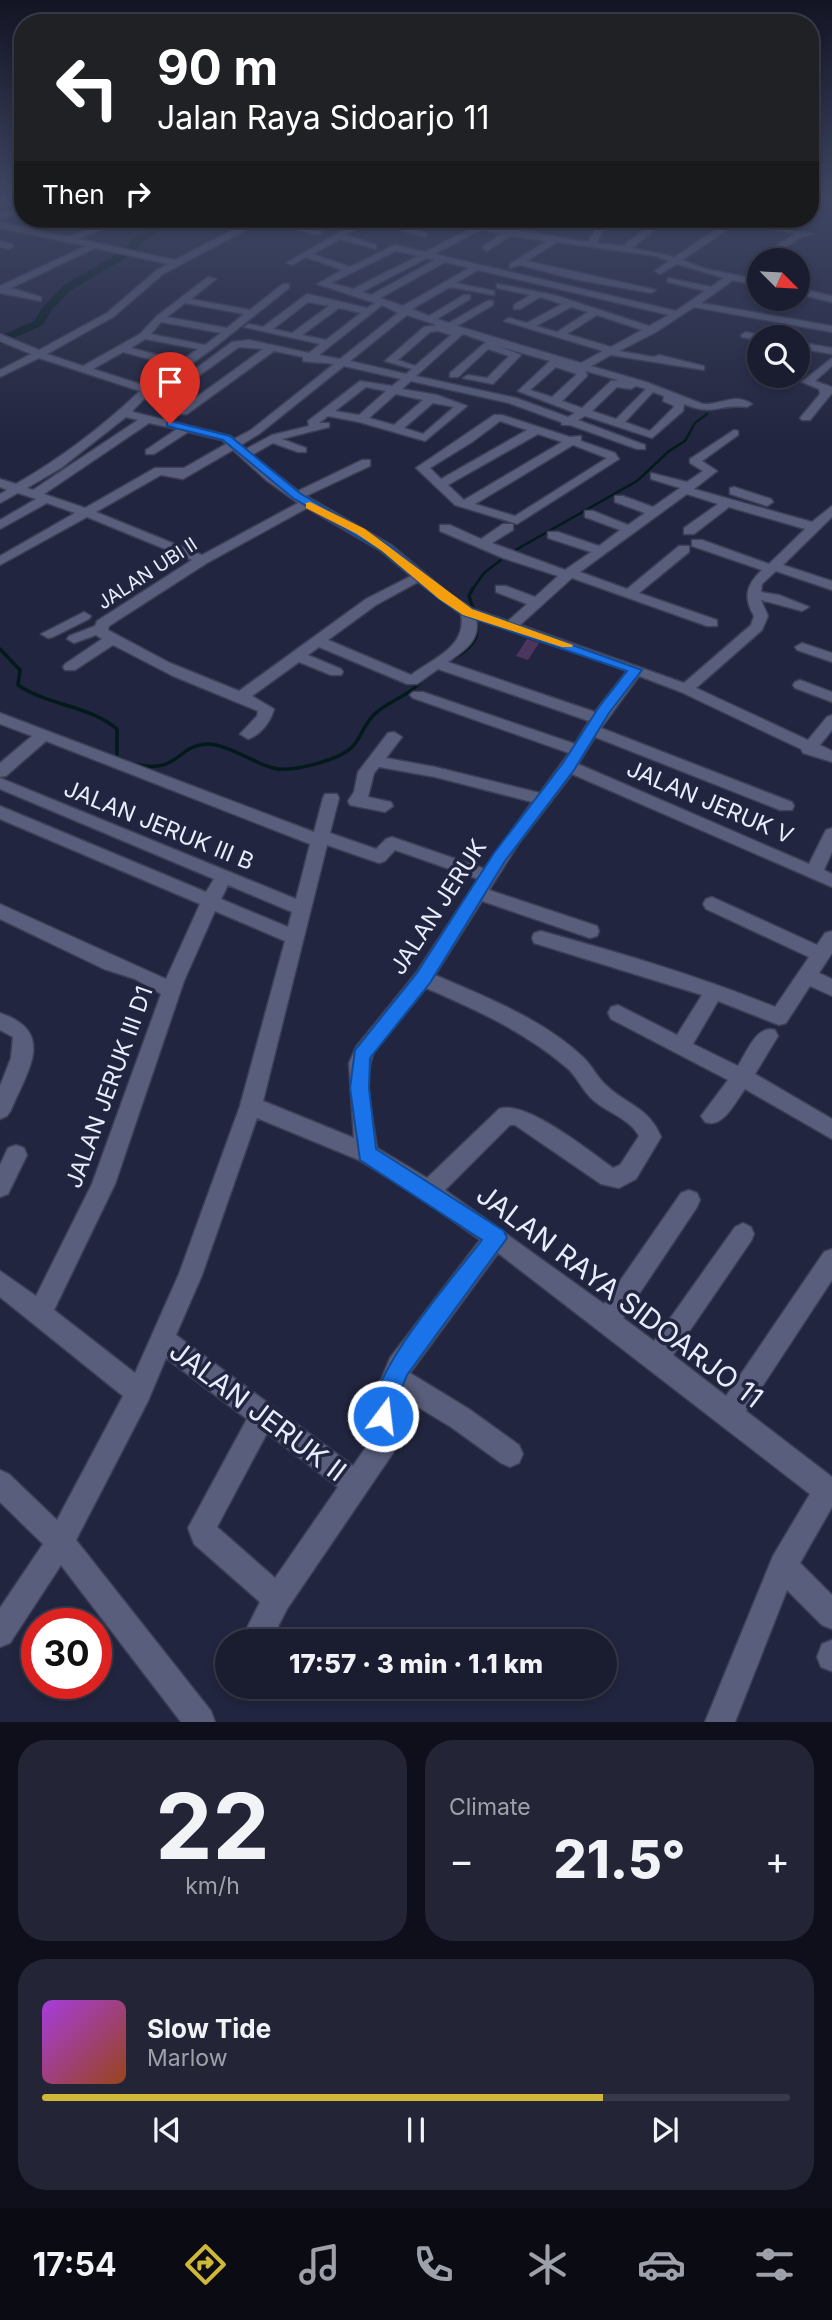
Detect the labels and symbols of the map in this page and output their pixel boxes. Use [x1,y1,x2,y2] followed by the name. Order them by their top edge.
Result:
[747,248,810,312] north arrow
[140,352,200,424] pin
[93,533,201,614] street label: JALAN UBI II
[623,754,797,850] street label: JALAN JERUK V
[60,774,258,876] street label: JALAN JERUK III B
[384,834,492,980] street label: JALAN JERUK
[59,982,159,1192] street label: JALAN JERUK III D1
[470,1177,770,1415] street label: JALAN RAYA SIDOARJO 11
[163,1334,353,1488] street label: JALAN JERUK II
[346,1379,420,1453] position arrow
[21,1608,112,1699] speed limit sign: 30

